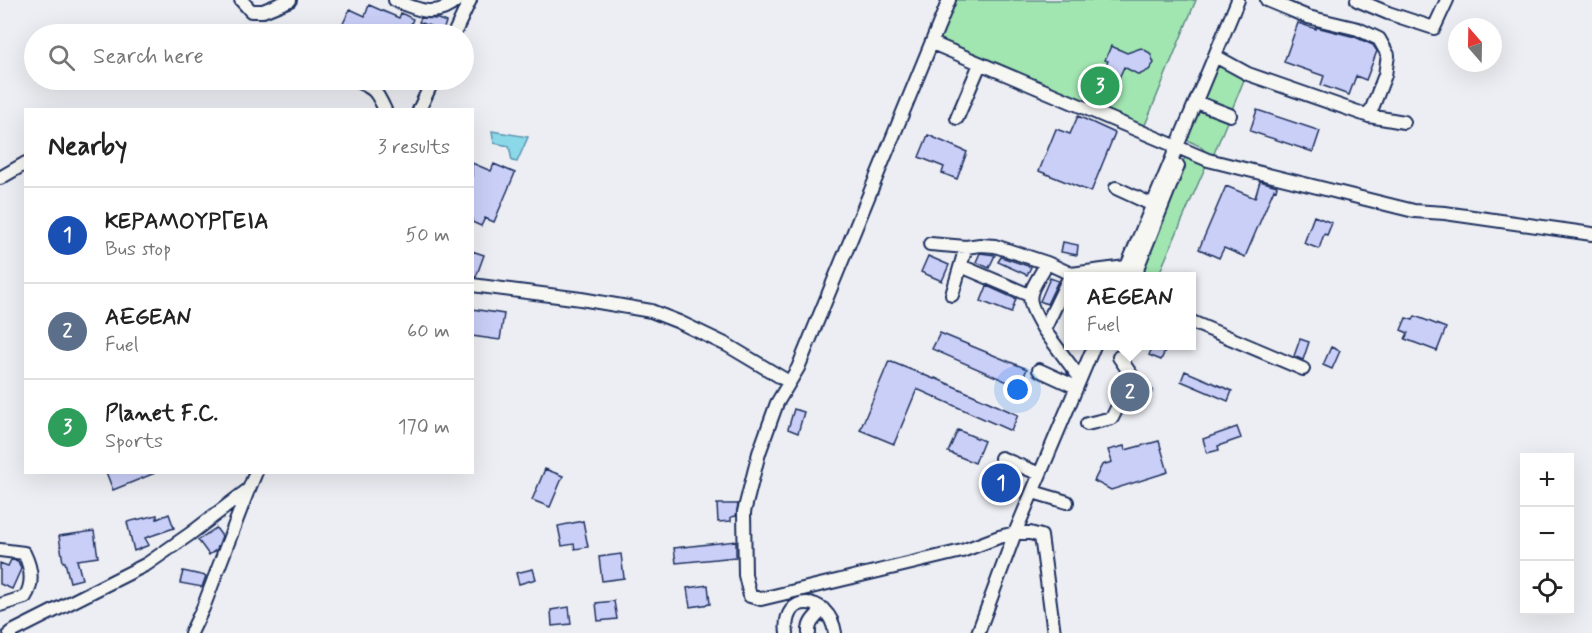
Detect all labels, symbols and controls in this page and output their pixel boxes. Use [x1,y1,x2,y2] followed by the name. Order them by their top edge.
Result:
[1448,18,1502,72] north arrow
[24,24,474,90] search box
[45,41,78,74] icon: search
[93,43,204,71] text: Search here
[1080,64,1120,109] pin: 3
[48,130,127,164] text: Nearby
[378,134,450,161] text: 3 results
[105,208,269,236] text: ΚΕΡΑΜΟΥΡΓΕΙΑ
[63,222,72,249] text: 1
[405,222,450,249] text: 50 m
[105,236,171,263] text: Bus stop
[1064,272,1196,350] popup
[1087,284,1173,312] text: AEGEAN
[105,304,192,332] text: AEGEAN
[1087,312,1120,339] text: Fuel
[63,318,72,345] text: 2
[407,318,450,345] text: 60 m
[105,332,139,359] text: Fuel
[1110,370,1150,414] pin: 2
[1003,375,1032,404] your location
[105,400,218,428] text: Planet F.C.
[63,414,72,441] text: 3
[398,414,450,441] text: 170 m
[105,428,163,455] text: Sports
[1520,453,1574,615] map controls
[1520,453,1574,507] button: +
[982,460,1020,506] pin: 1
[1520,507,1574,561] button: −
[1520,561,1574,615] button: locate

